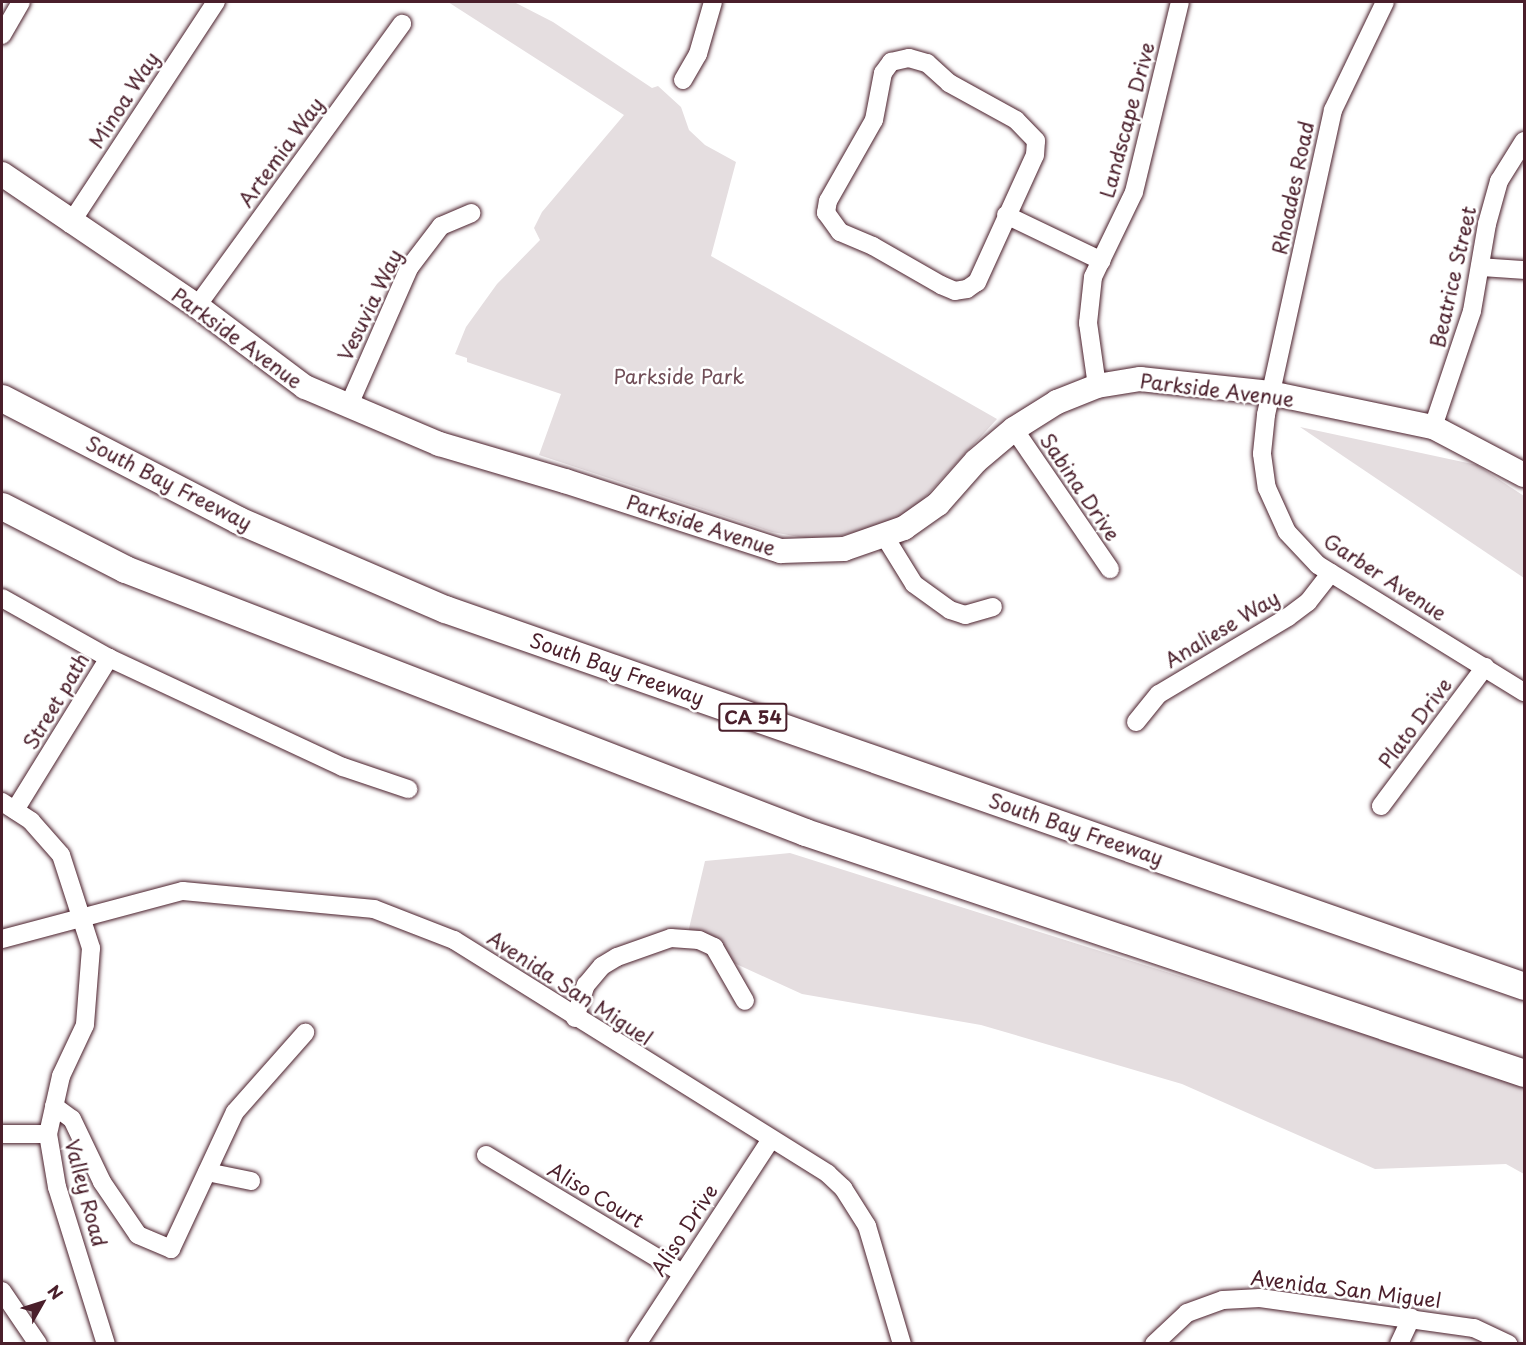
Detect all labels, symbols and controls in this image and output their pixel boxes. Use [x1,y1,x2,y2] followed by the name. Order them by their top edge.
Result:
[1095,40,1159,200] street label: Landscape Drive
[84,47,164,153] street label: Minoa Way
[233,92,329,212] street label: Artemia Way
[1267,120,1319,256] street label: Rhoades Road
[1425,203,1481,351] street label: Beatrice Street
[333,245,407,365] street label: Vesuvia Way
[167,283,307,393] street label: Parkside Avenue
[613,364,745,388] park label: Parkside Park
[1138,369,1296,411] street label: Parkside Avenue
[1035,429,1125,545] street label: Sabina Drive
[81,430,257,536] street label: South Bay Freeway
[623,490,779,560] street label: Parkside Avenue
[1318,528,1452,626] street label: Garber Avenue
[1160,585,1284,673] street label: Analiese Way
[525,627,709,711] street label: South Bay Freeway
[17,647,95,755] street label: Street path
[1373,673,1457,773] street label: Plato Drive
[717,702,789,732] road number: CA 54
[984,787,1168,871] street label: South Bay Freeway
[484,926,656,1050] street label: Avenida San Miguel
[60,1136,112,1250] street label: Valley Road
[544,1157,648,1233] street label: Aliso Court
[646,1180,722,1280] street label: Aliso Drive
[1250,1265,1442,1313] street label: Avenida San Miguel
[12,1273,72,1333] north arrow
[43,1279,69,1304] text: N

